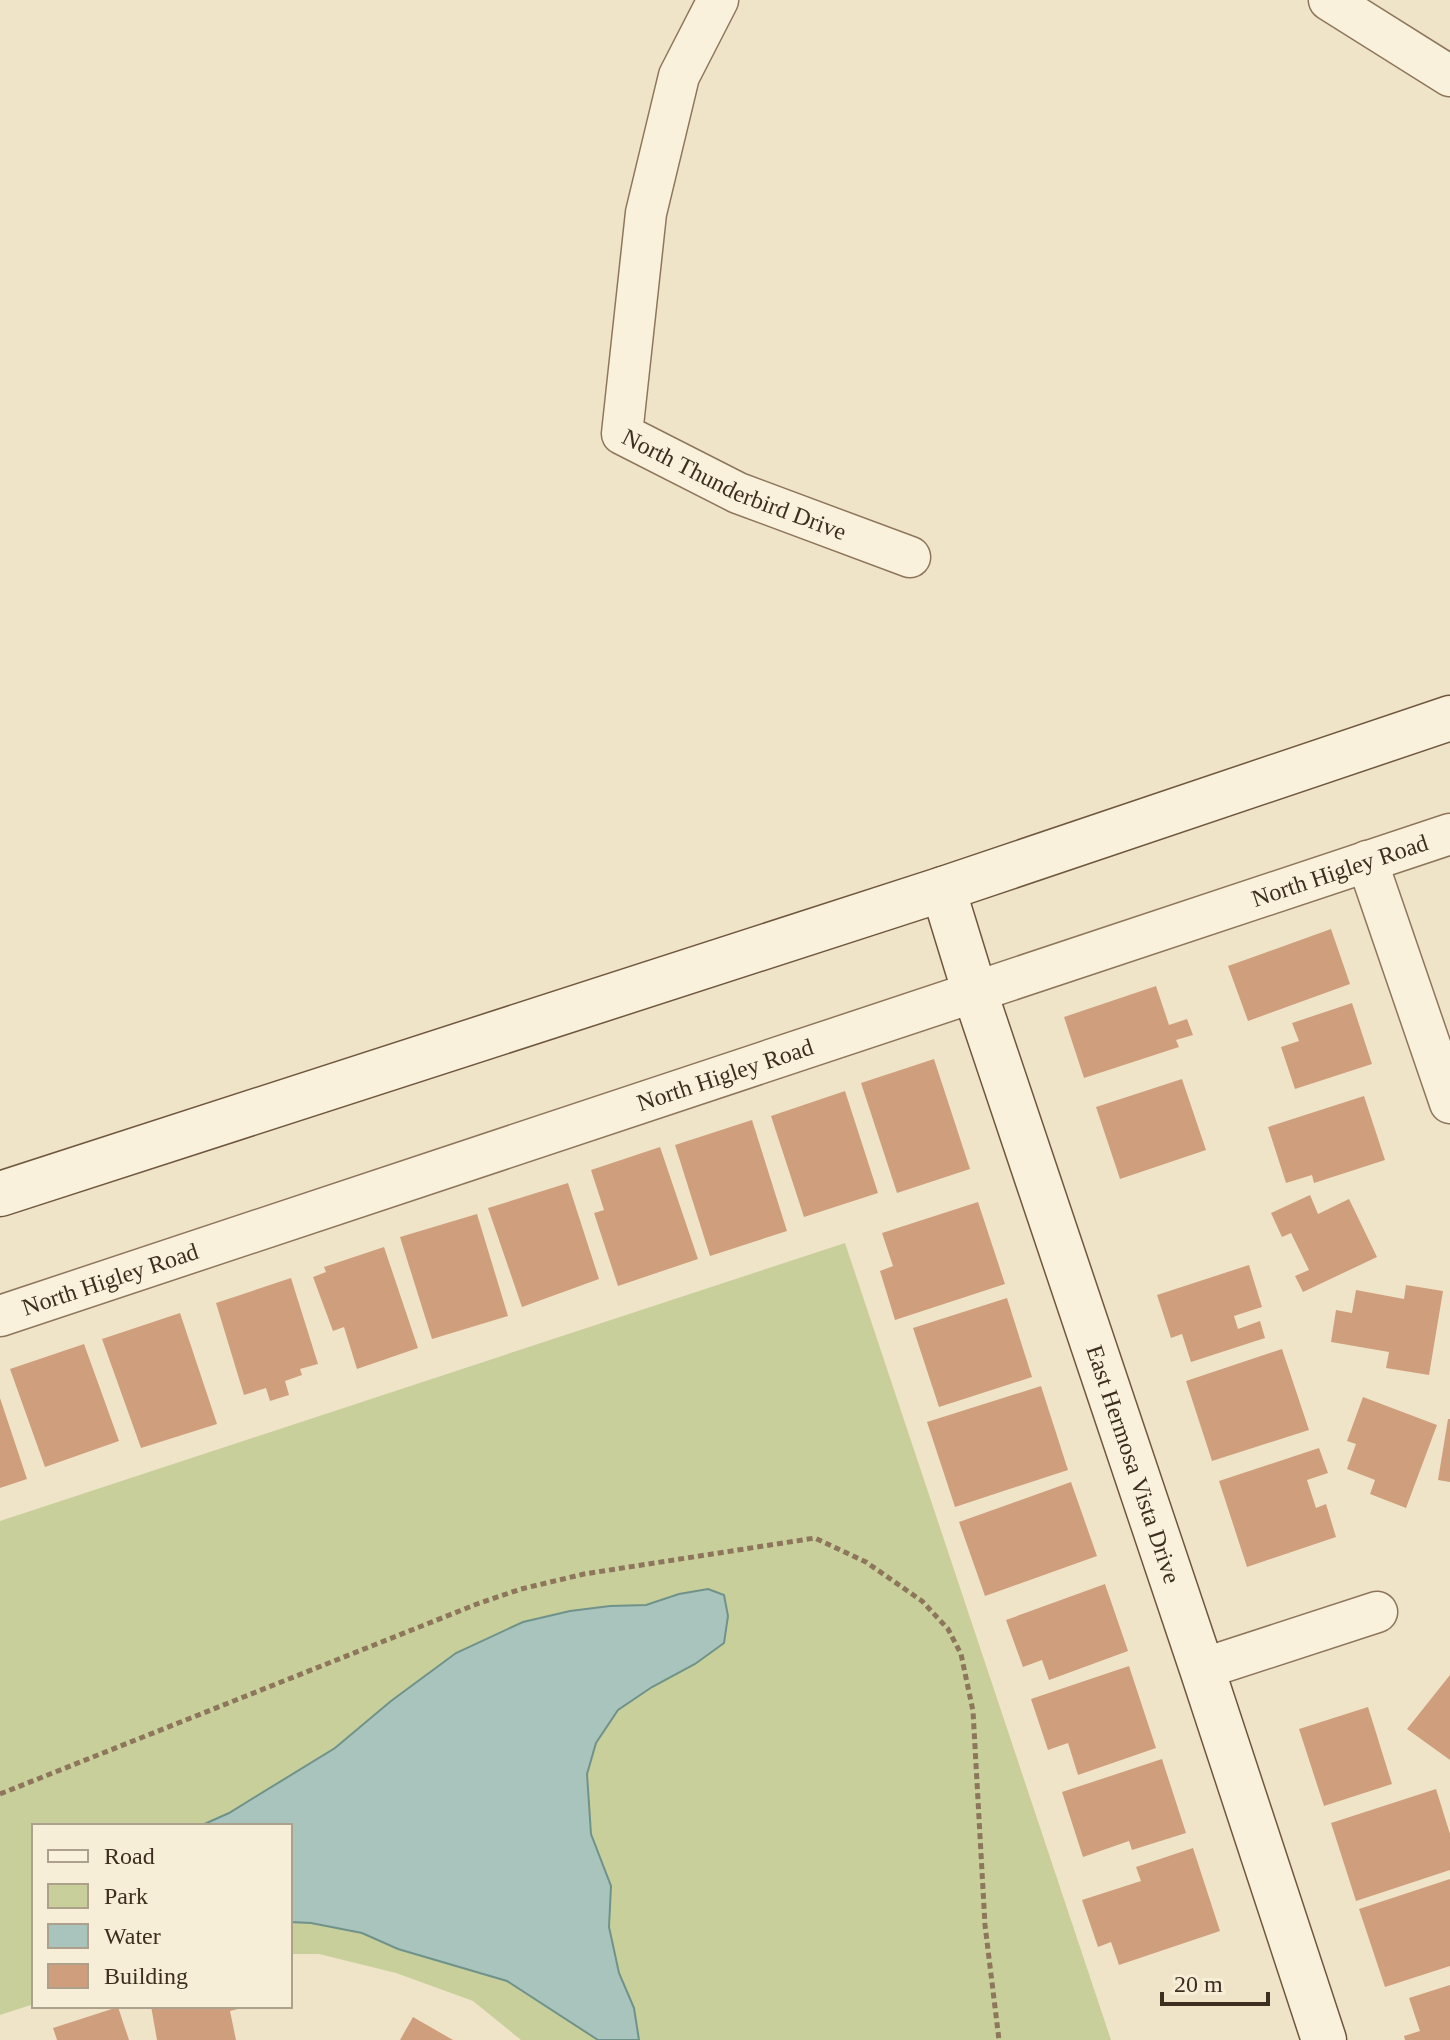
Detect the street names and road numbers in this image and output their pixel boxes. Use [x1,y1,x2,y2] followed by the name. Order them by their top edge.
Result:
[618,423,850,545] street label: North Thunderbird Drive
[1248,829,1431,912] street label: North Higley Road
[634,1034,816,1116] street label: North Higley Road
[19,1238,201,1321] street label: North Higley Road
[1081,1342,1185,1587] street label: East Hermosa Vista Drive

